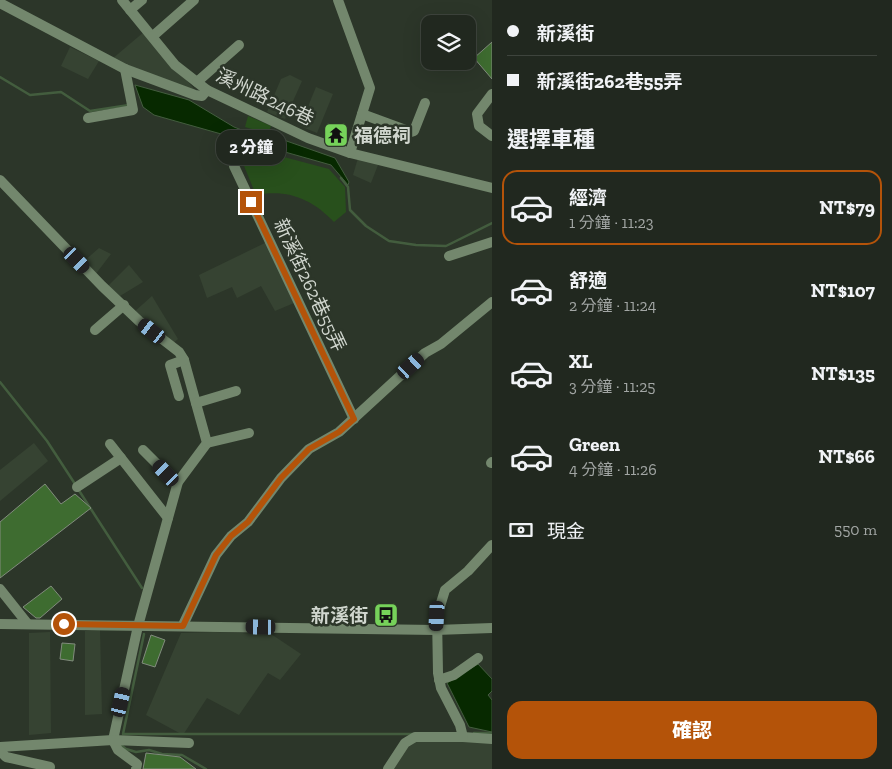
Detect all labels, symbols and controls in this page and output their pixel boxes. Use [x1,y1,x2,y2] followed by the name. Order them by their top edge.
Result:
[421,15,476,70] map controls
[421,15,476,70] button: layers
[537,22,594,45] text: 新溪街
[212,63,318,131] street label: 溪州路246巷
[537,70,682,93] text: 新溪街262巷55弄
[323,122,349,148] temple icon: 福德祠
[354,124,411,147] place label: 福德祠
[507,126,595,153] text: 選擇車種
[216,130,286,164] callout: 2 分鐘
[229,138,273,157] text: 2 分鐘
[509,185,554,230] icon: car
[569,186,607,209] text: 經濟
[240,191,262,213] route end
[819,196,875,219] text: NT$79
[569,213,654,232] text: 1 分鐘 · 11:23
[269,215,351,355] street label: 新溪街262巷55弄
[61,244,92,276] car
[509,268,554,313] icon: car
[569,269,607,292] text: 舒適
[811,279,875,302] text: NT$107
[569,296,656,315] text: 2 分鐘 · 11:24
[135,316,168,346] car
[394,350,427,382] car
[569,350,592,373] text: XL
[509,351,554,396] icon: car
[811,362,875,385] text: NT$135
[569,377,656,396] text: 3 分鐘 · 11:25
[569,433,620,456] text: Green
[509,434,554,479] icon: car
[818,445,875,468] text: NT$66
[150,457,181,489] car
[569,460,657,479] text: 4 分鐘 · 11:26
[507,516,535,544] icon: cash
[547,520,585,543] text: 現金
[834,520,877,539] text: 550 m
[428,601,445,631] car
[373,602,399,628] bus stop icon: 新溪街
[311,604,368,627] place label: 新溪街
[53,613,75,635] route start
[245,619,276,635] car
[110,686,131,718] car
[507,701,877,759] button: 確認

